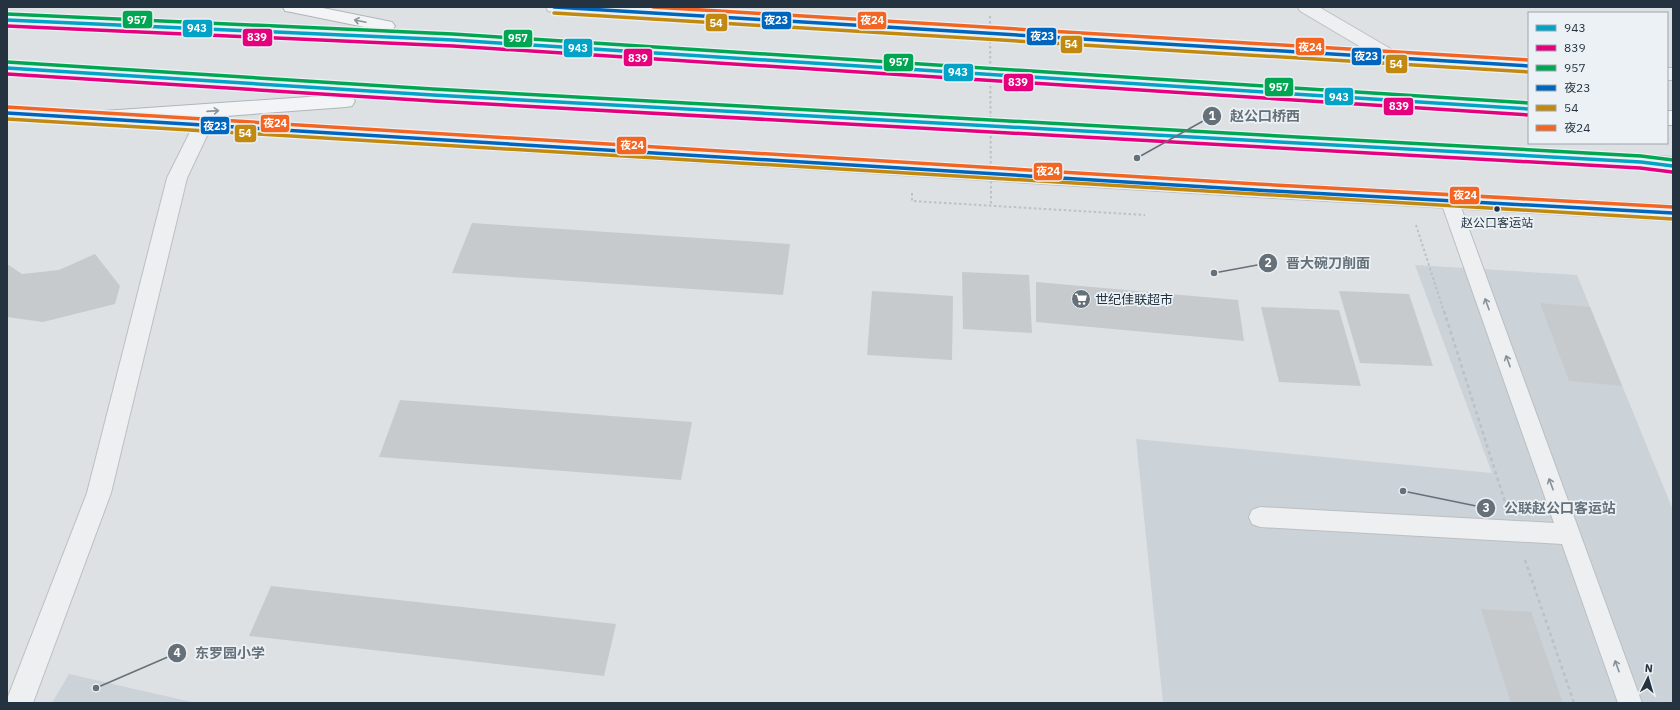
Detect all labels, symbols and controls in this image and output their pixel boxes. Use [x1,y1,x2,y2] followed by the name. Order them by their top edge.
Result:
[122,10,153,29] line badge: 957
[761,11,792,30] line badge: 夜23
[857,11,887,30] line badge: 夜24
[1528,12,1668,144] legend
[127,13,147,27] text: 957
[705,13,728,32] line badge: 54
[764,13,788,27] text: 夜23
[860,13,884,27] text: 夜24
[709,16,723,30] text: 54
[354,17,367,25] one-way arrow
[182,19,213,38] line badge: 943
[1564,20,1586,35] text: 943
[187,21,207,35] text: 943
[1026,27,1057,46] line badge: 夜23
[242,28,273,47] line badge: 839
[503,29,533,48] line badge: 957
[1030,29,1054,43] text: 夜23
[247,30,267,44] text: 839
[508,31,528,45] text: 957
[1060,35,1083,54] line badge: 54
[1064,37,1078,51] text: 54
[1295,37,1325,56] line badge: 夜24
[563,38,593,58] line badge: 943
[1298,40,1322,54] text: 夜24
[1564,40,1586,55] text: 839
[568,41,588,55] text: 943
[1351,47,1382,66] line badge: 夜23
[623,48,653,67] line badge: 839
[1354,49,1378,63] text: 夜23
[628,51,648,65] text: 839
[883,53,914,72] line badge: 957
[1385,54,1408,74] line badge: 54
[889,55,909,69] text: 957
[1389,57,1403,71] text: 54
[1564,60,1586,75] text: 957
[943,63,974,82] line badge: 943
[948,65,968,79] text: 943
[1003,73,1034,92] line badge: 839
[1008,75,1028,89] text: 839
[1264,77,1294,97] line badge: 957
[1269,80,1289,94] text: 957
[1564,80,1590,95] text: 夜23
[1324,87,1354,106] line badge: 943
[1329,90,1349,104] text: 943
[1383,97,1414,116] line badge: 839
[1389,99,1409,113] text: 839
[1564,100,1578,115] text: 54
[1202,103,1308,129] callout: 赵公口桥西
[206,107,219,114] one-way arrow
[1230,107,1300,125] text: 赵公口桥西
[1208,108,1216,123] text: 1
[260,114,290,133] line badge: 夜24
[200,116,230,135] line badge: 夜23
[263,116,287,130] text: 夜24
[203,119,227,133] text: 夜23
[1564,120,1590,135] text: 夜24
[234,124,257,143] line badge: 54
[238,126,252,140] text: 54
[616,136,647,155] line badge: 夜24
[620,138,644,152] text: 夜24
[1033,162,1063,181] line badge: 夜24
[1036,164,1060,178] text: 夜24
[1449,186,1480,205] line badge: 夜24
[1453,188,1477,202] text: 夜24
[1492,204,1502,214] marker: 赵公口客运站
[1461,215,1533,230] place label: 赵公口客运站
[1258,250,1378,276] callout: 晋大碗刀削面
[1286,254,1370,272] text: 晋大碗刀削面
[1264,255,1272,270] text: 2
[1070,288,1092,310] supermarket icon: 世纪佳联超市
[1095,291,1173,308] place label: 世纪佳联超市
[1483,298,1490,311] one-way arrow
[1503,356,1511,368] one-way arrow
[1547,478,1555,490] one-way arrow
[1476,495,1624,521] callout: 公联赵公口客运站
[1504,499,1616,517] text: 公联赵公口客运站
[1482,500,1490,515] text: 3
[167,640,273,666] callout: 东罗园小学
[195,644,265,662] text: 东罗园小学
[173,645,181,660] text: 4
[1628,658,1668,698] north arrow
[1612,661,1620,673] one-way arrow
[1644,661,1653,675] text: N

